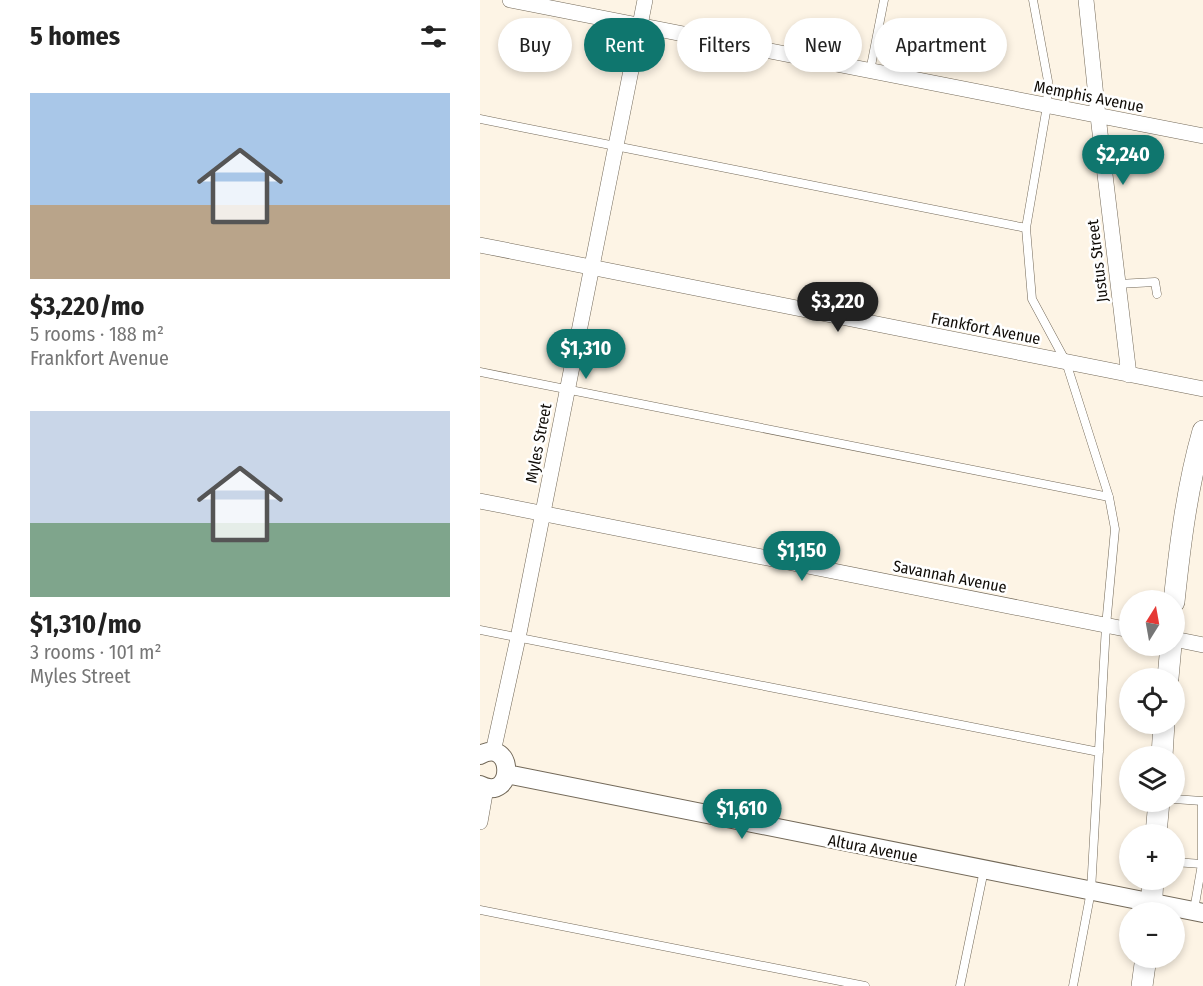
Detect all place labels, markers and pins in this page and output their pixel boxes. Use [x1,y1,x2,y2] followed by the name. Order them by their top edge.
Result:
[1074,135,1172,186] pin: $2,240
[789,282,887,333] pin: $3,220
[537,329,635,380] pin: $1,310
[753,531,851,582] pin: $1,150
[693,789,791,840] pin: $1,610

